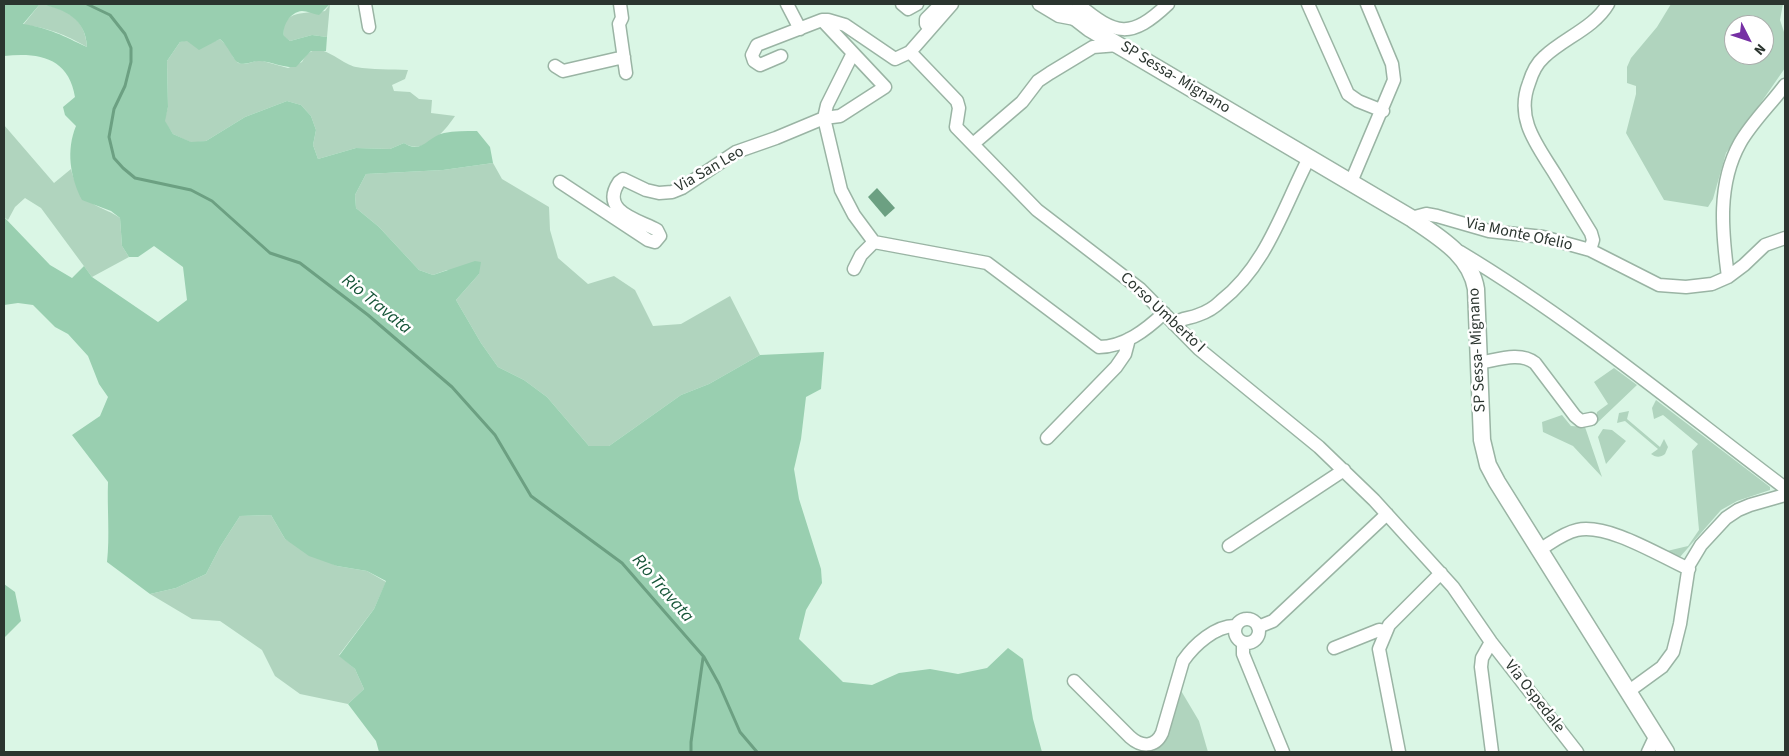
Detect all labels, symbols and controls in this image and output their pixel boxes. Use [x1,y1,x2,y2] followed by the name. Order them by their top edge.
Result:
[1724,15,1774,65] north arrow
[1117,38,1233,118] street label: SP Sessa- Mignano
[1749,39,1770,59] text: N
[672,143,748,197] street label: Via San Leo
[1464,214,1574,256] street label: Via Monte Ofelio
[1116,269,1208,357] street label: Corso Umberto I
[337,270,415,340] water label: Rio Travata
[1465,287,1491,413] street label: SP Sessa- Mignano
[626,550,698,628] water label: Rio Travata
[1500,657,1568,737] street label: Via Ospedale

